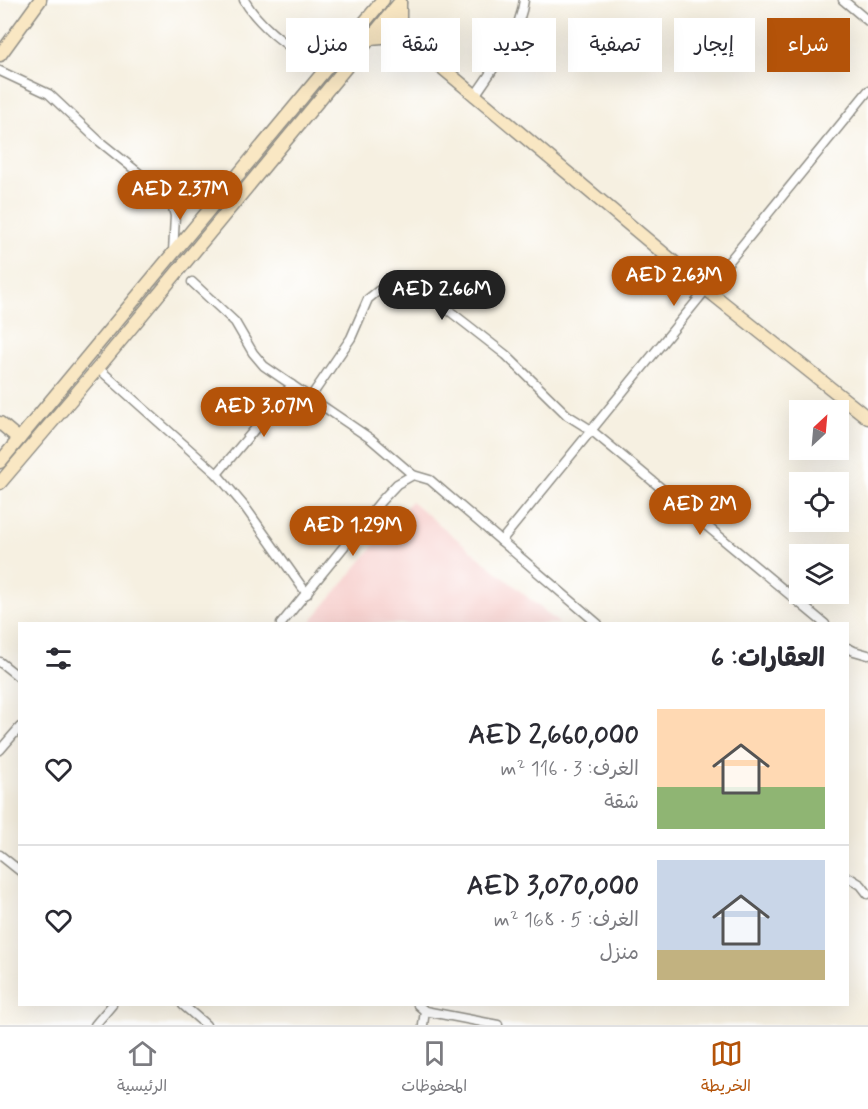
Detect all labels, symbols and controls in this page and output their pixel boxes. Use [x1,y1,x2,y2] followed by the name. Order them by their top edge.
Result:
[286,18,369,72] chip: منزل
[381,18,460,72] chip: شقة
[472,18,556,72] chip: جديد
[568,18,662,72] chip: تصفية
[674,18,755,72] chip: إيجار
[767,18,850,72] chip: شراء
[111,170,249,221] pin: AED 2.37M
[131,176,229,203] text: AED 2.37M
[605,256,743,307] pin: AED 2.63M
[626,262,722,289] text: AED 2.63M
[373,270,511,321] pin: AED 2.66M
[392,276,492,303] text: AED 2.66M
[195,387,333,438] pin: AED 3.07M
[215,393,313,420] text: AED 3.07M
[789,400,849,460] north arrow
[789,400,849,604] map controls
[789,472,849,532] button: locate
[651,485,749,536] pin: AED 2M
[663,491,737,518] text: AED 2M
[284,506,422,557] pin: AED 1.29M
[304,512,402,539] text: AED 1.29M
[789,544,849,604] button: layers
[42,642,75,675] icon: filters
[711,642,825,676] text: العقارات: 6
[468,719,639,753] text: AED 2,660,000
[705,733,777,805] icon: home
[42,753,75,786] icon: heart
[501,756,639,783] text: الغرف: 3 · 116 m²
[604,789,639,816] text: شقة
[467,870,639,904] text: AED 3,070,000
[705,884,777,956] icon: home
[42,904,75,937] icon: heart
[494,907,639,934] text: الغرف: 5 · 168 m²
[600,940,639,967] text: منزل
[117,1037,167,1100] tab: الرئيسية
[401,1037,467,1100] tab: المحفوظات
[701,1037,751,1100] tab: الخريطة

